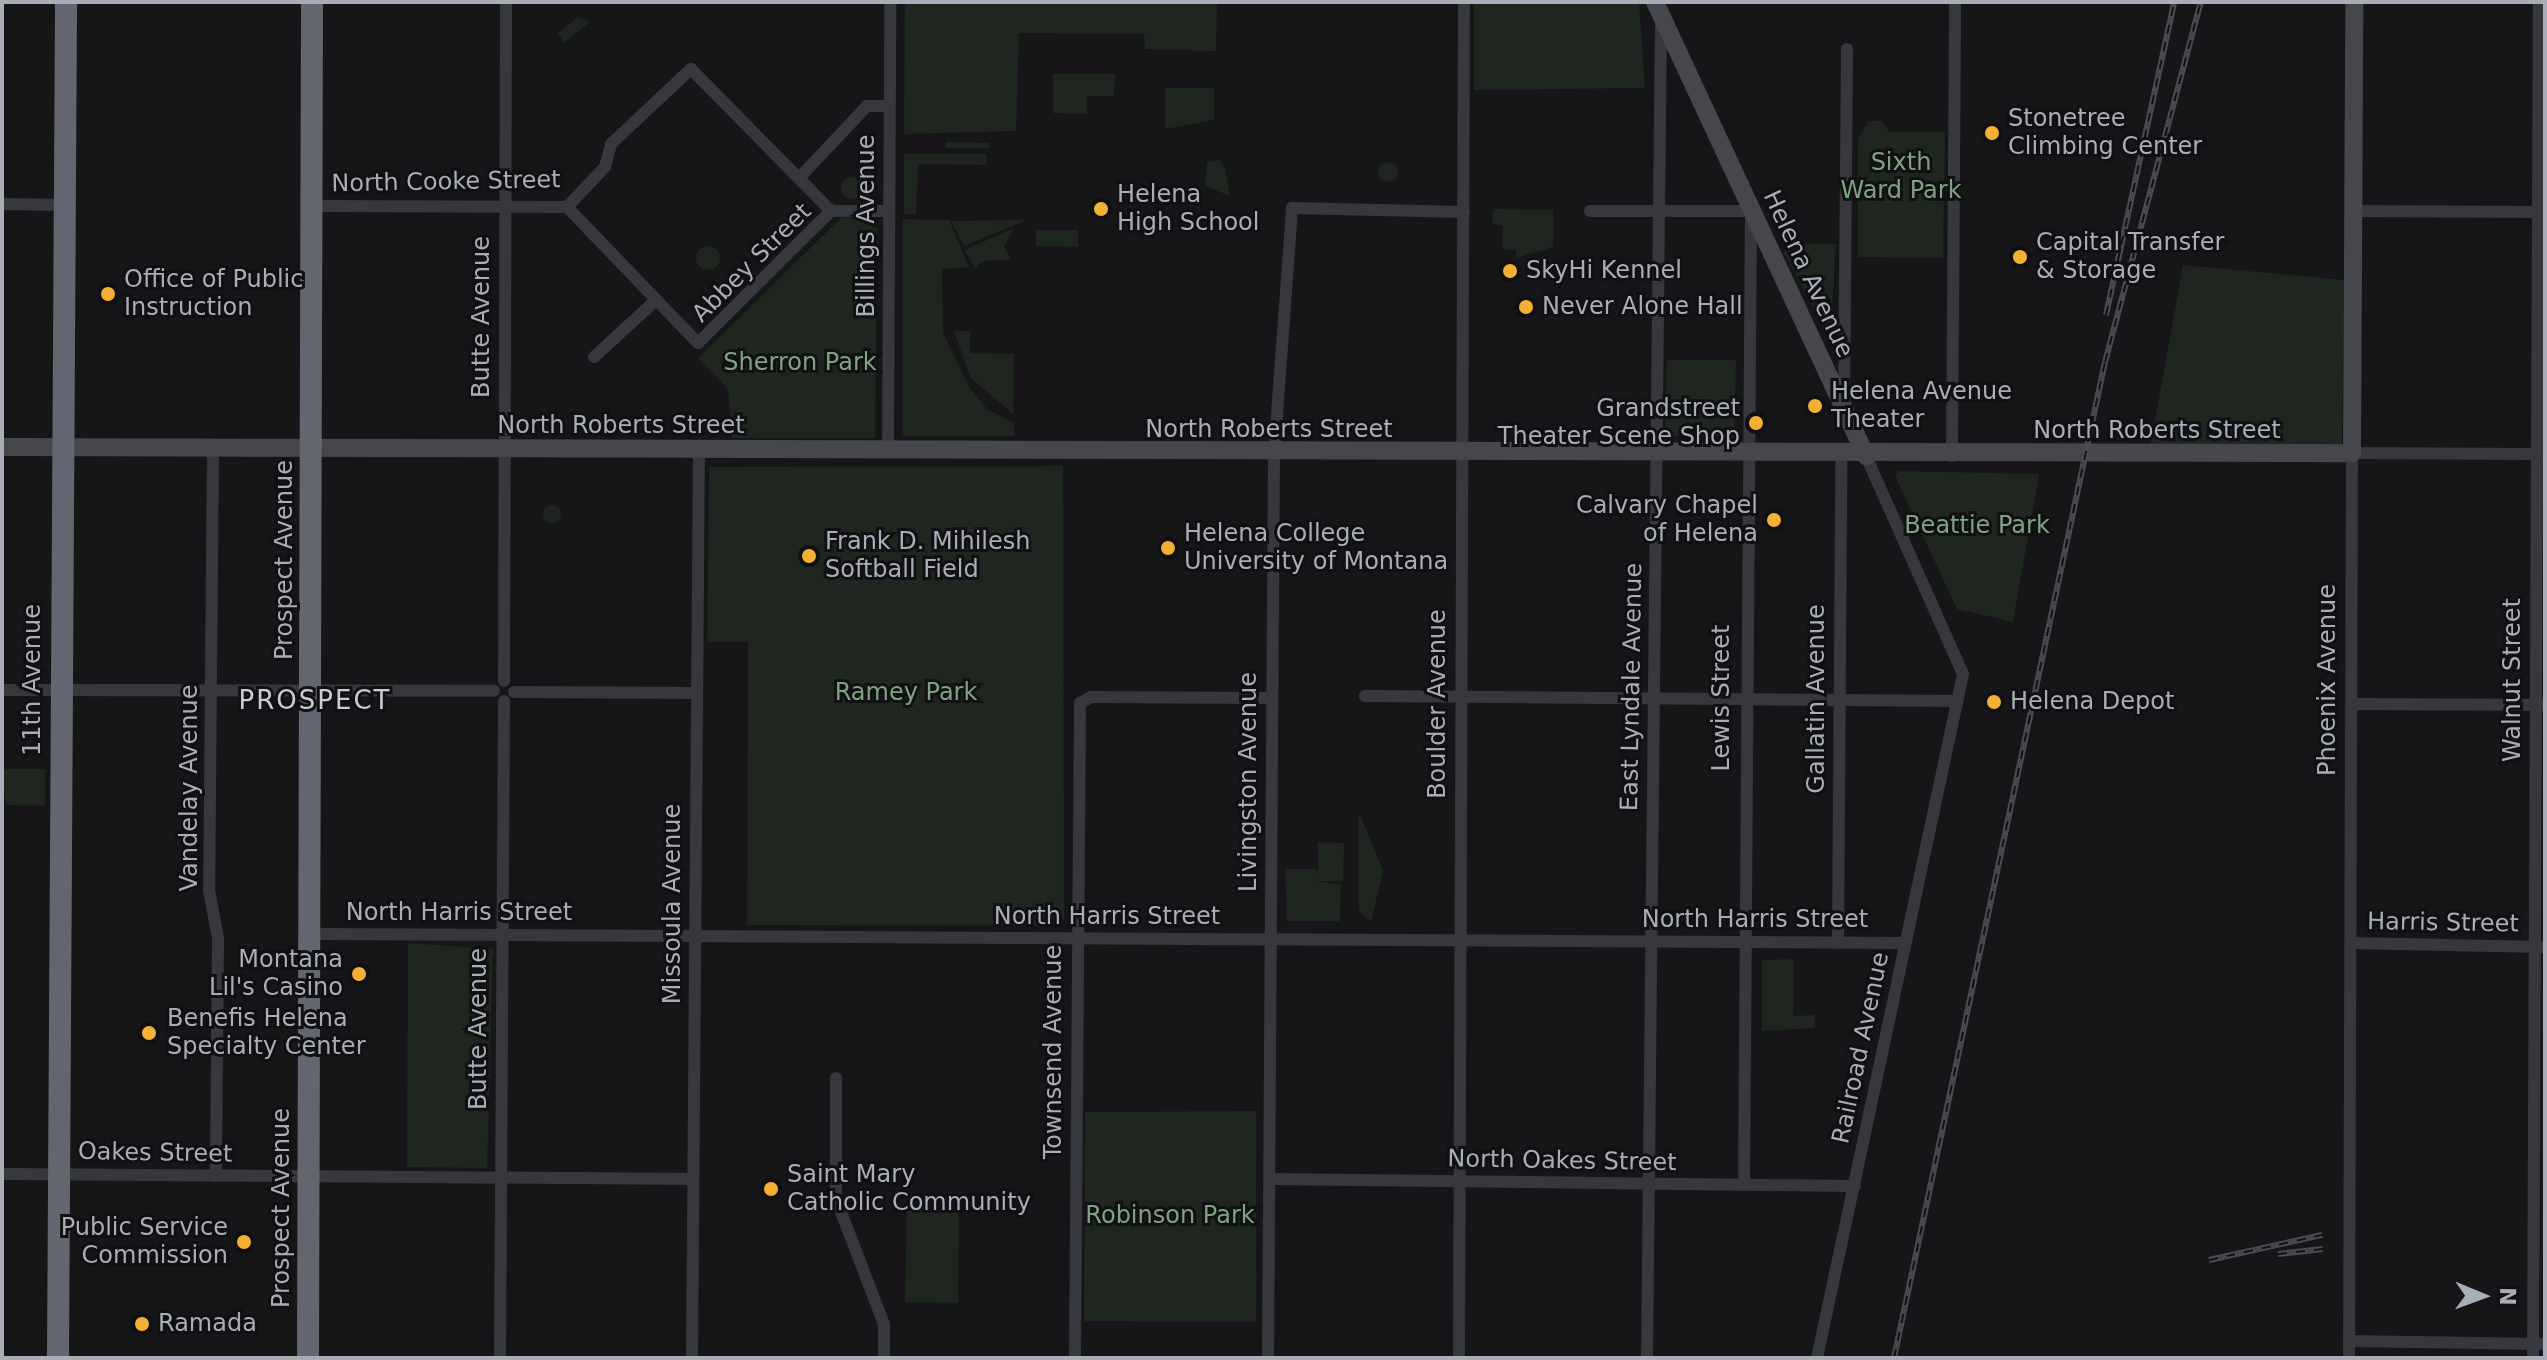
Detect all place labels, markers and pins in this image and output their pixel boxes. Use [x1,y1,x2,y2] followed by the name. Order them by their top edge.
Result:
[2008,105,2202,161] place label: Stonetree Climbing Center
[1983,124,2001,142] marker: Stonetree Climbing Center
[1117,181,1259,237] place label: Helena High School
[1092,200,1110,218] marker: Helena High School
[2036,229,2224,285] place label: Capital Transfer & Storage
[2011,248,2029,266] marker: Capital Transfer & Storage
[1526,257,1682,285] place label: SkyHi Kennel
[1501,262,1519,280] marker: SkyHi Kennel
[124,266,303,322] place label: Office of Public Instruction
[99,285,117,303] marker: Office of Public Instruction
[1542,293,1743,321] place label: Never Alone Hall
[1517,298,1535,316] marker: Never Alone Hall
[1831,378,2012,434] place label: Helena Avenue Theater
[1498,395,1740,451] place label: Grandstreet Theater Scene Shop
[1806,397,1824,415] marker: Helena Avenue Theater
[1747,414,1765,432] marker: Grandstreet Theater Scene Shop
[1576,492,1758,548] place label: Calvary Chapel of Helena
[1765,511,1783,529] marker: Calvary Chapel of Helena
[1184,520,1448,576] place label: Helena College University of Montana
[825,528,1031,584] place label: Frank D. Mihilesh Softball Field
[1159,539,1177,557] marker: Helena College University of Montana
[800,547,818,565] marker: Frank D. Mihilesh Softball Field
[2010,688,2174,716] place label: Helena Depot
[1985,693,2003,711] marker: Helena Depot
[209,946,343,1002] place label: Montana Lil's Casino
[350,965,368,983] marker: Montana Lil's Casino
[167,1005,365,1061] place label: Benefis Helena Specialty Center
[138,1022,160,1044] marker: Benefis Helena Specialty Center
[787,1161,1031,1217] place label: Saint Mary Catholic Community
[762,1180,780,1198] marker: Saint Mary Catholic Community
[61,1214,228,1270] place label: Public Service Commission
[235,1233,253,1251] marker: Public Service Commission
[158,1310,257,1338] place label: Ramada
[133,1315,151,1333] marker: Ramada

